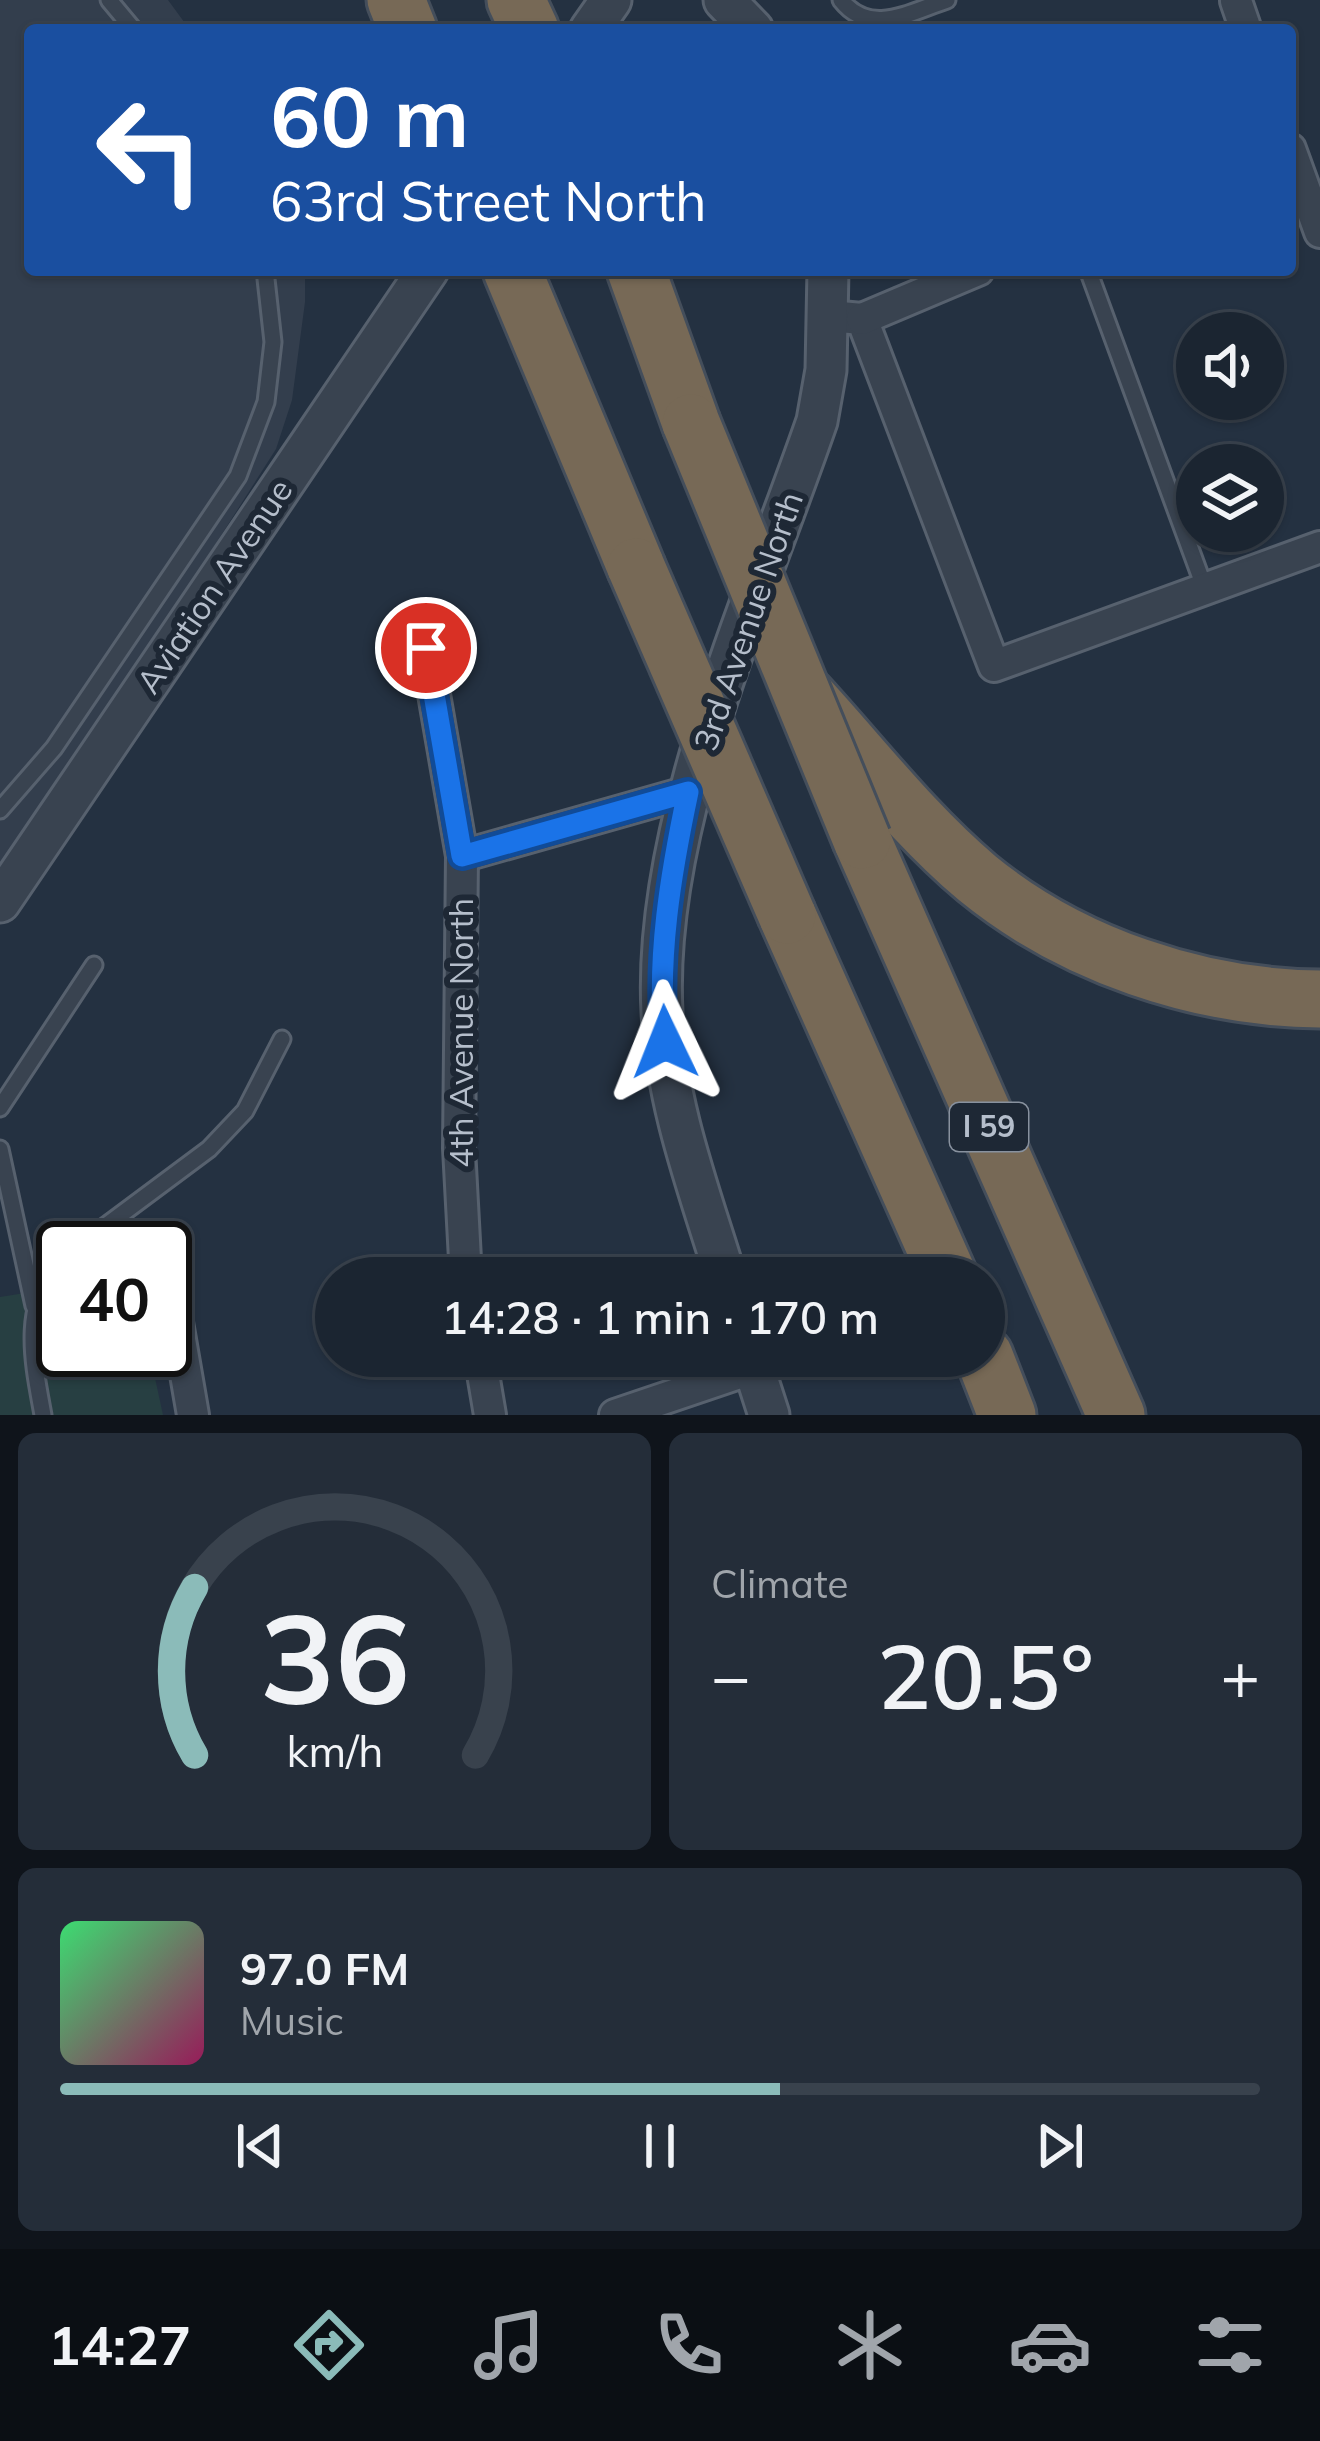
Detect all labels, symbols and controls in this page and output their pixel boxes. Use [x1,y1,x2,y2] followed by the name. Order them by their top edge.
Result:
[270,63,469,168] text: 60 m
[72,72,228,228] icon: left
[270,167,707,235] text: 63rd Street North
[1176,312,1284,552] map controls
[1176,312,1284,420] button: sound
[1176,444,1284,552] button: layers
[127,471,300,701] street label: Aviation Avenue
[684,486,811,756] street label: 3rd Avenue North
[375,597,477,699] pin
[393,615,459,681] icon: arrive
[440,898,481,1168] street label: 4th Avenue North
[602,979,728,1105] position arrow
[950,1103,1028,1151] road number: I 59
[36,1221,192,1377] speed limit sign: 40
[441,1289,879,1345] text: 14:28 · 1 min · 170 m
[711,1559,849,1608] text: Climate
[260,1579,409,1735] text: 36
[877,1619,1094,1732] text: 20.5°
[711,1634,751,1717] text: −
[1220,1634,1260,1717] text: +
[286,1723,383,1777] text: km/h
[240,1940,409,1996] text: 97.0 FM
[240,1996,344,2045] text: Music
[227,2113,293,2179] icon: previous
[627,2113,693,2179] icon: pause
[1027,2113,1093,2179] icon: next
[287,2303,371,2387] icon: directions
[467,2303,551,2387] icon: music
[647,2303,731,2387] icon: phone
[828,2303,912,2387] icon: climate
[1008,2303,1092,2387] icon: car
[1188,2303,1272,2387] icon: filters
[48,2311,191,2379] text: 14:27

